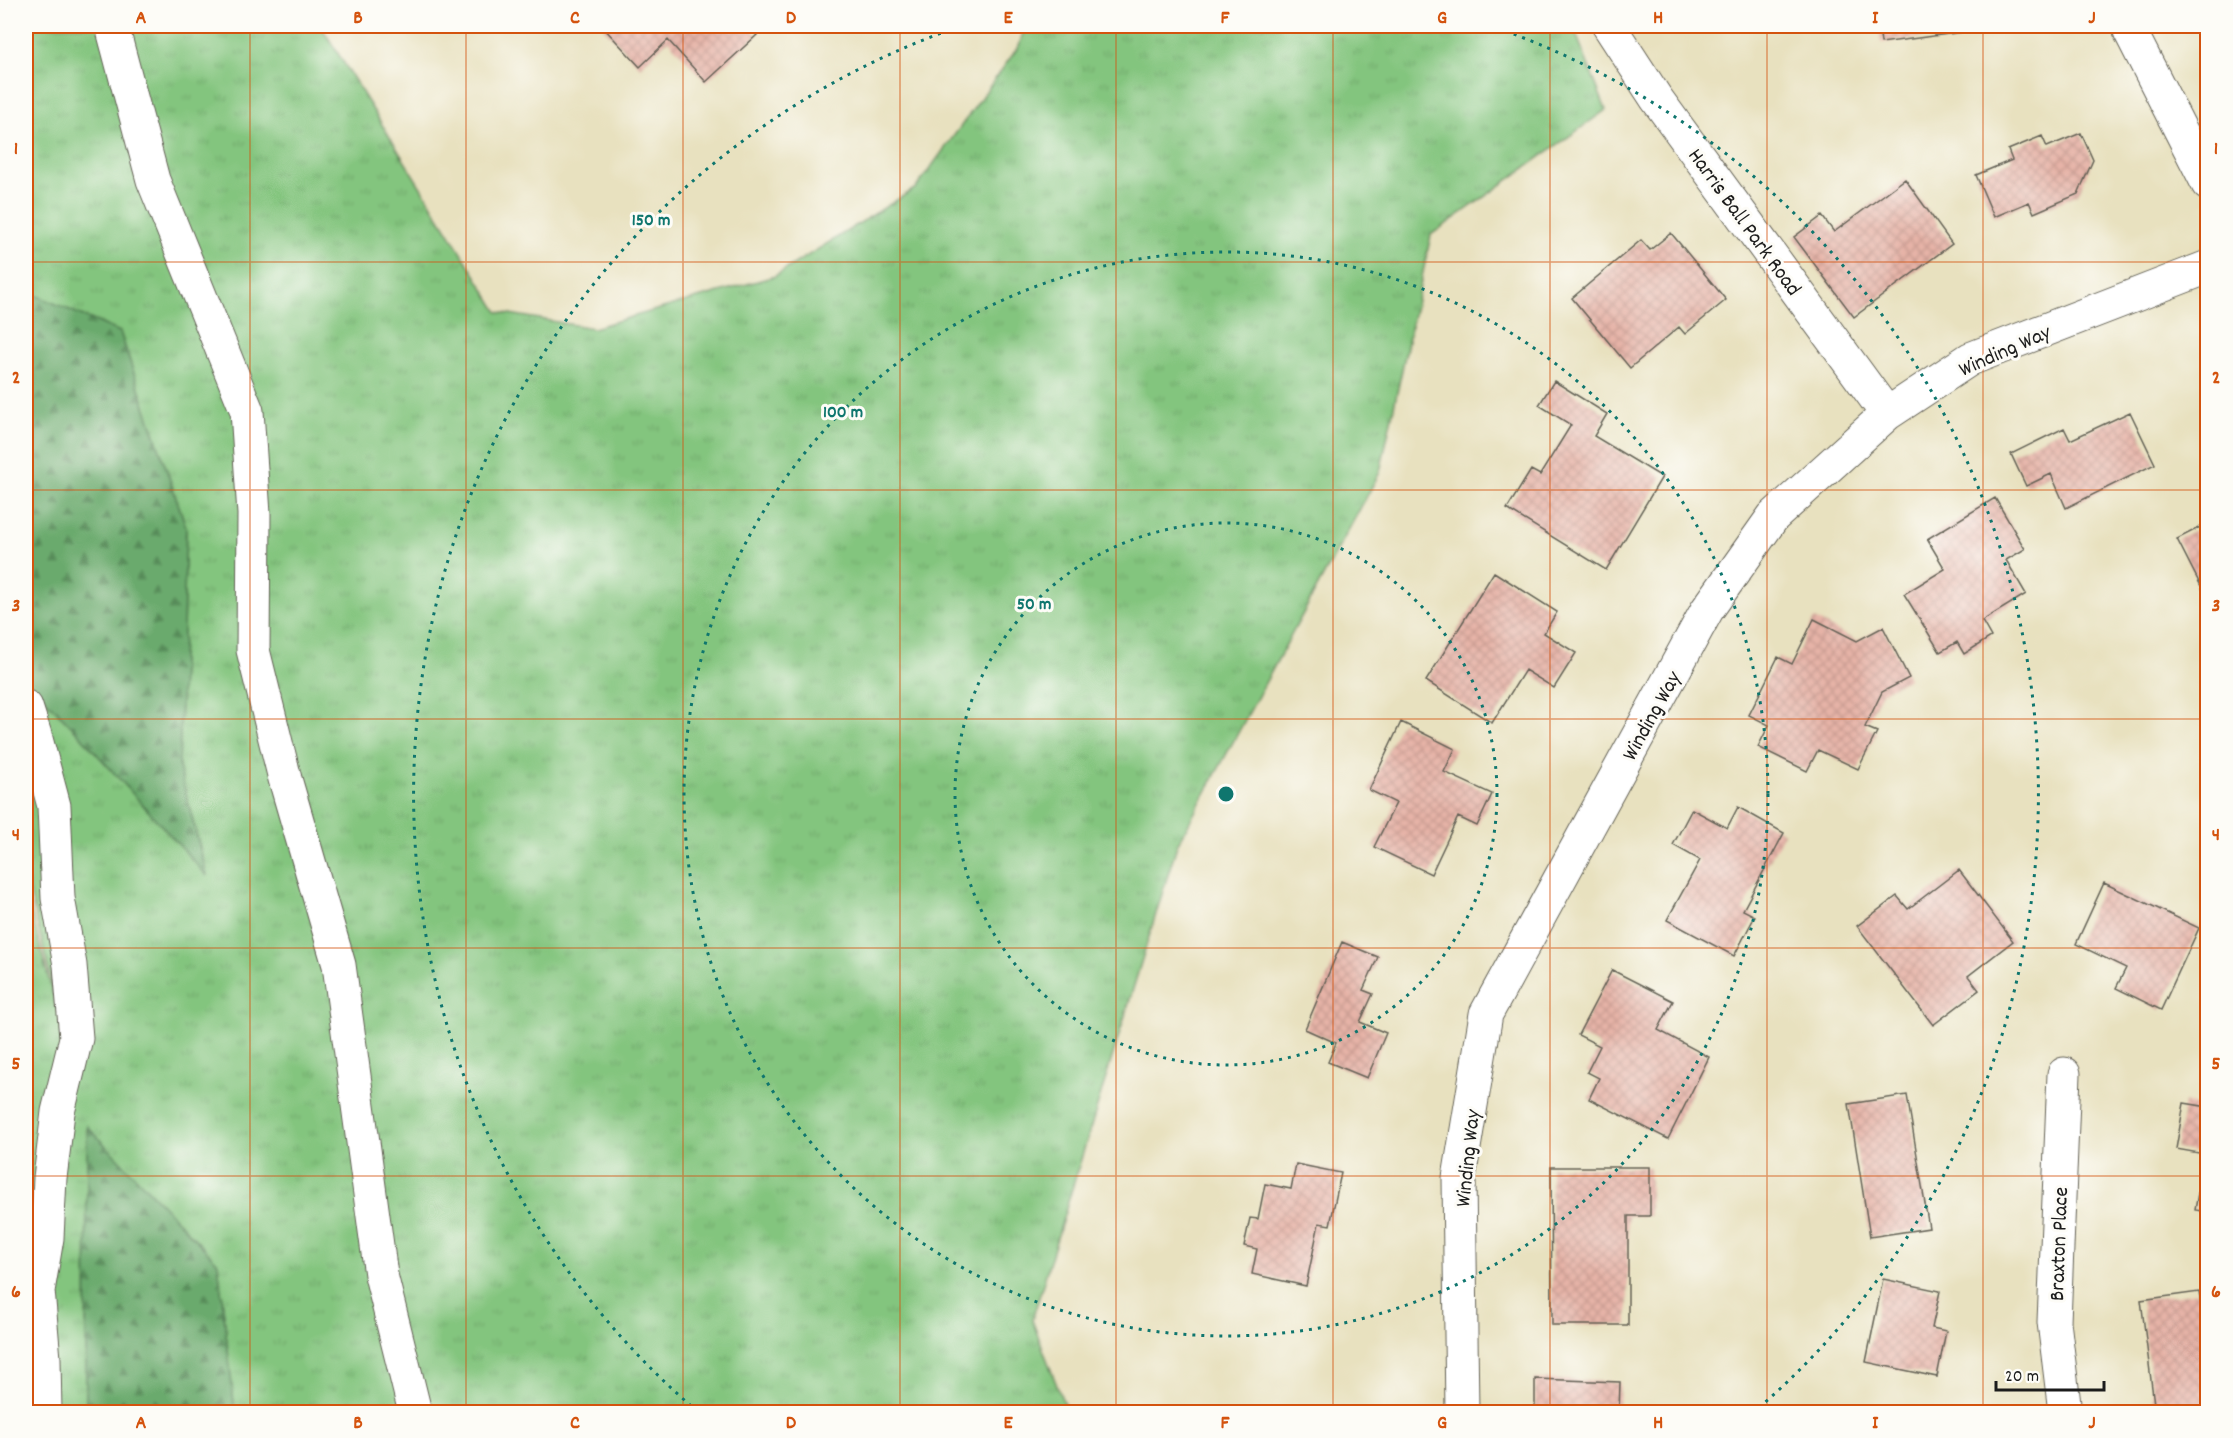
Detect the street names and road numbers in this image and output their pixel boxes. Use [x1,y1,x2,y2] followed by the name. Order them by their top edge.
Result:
[1679,143,1807,303] street label: Harris Ball Park Road
[1954,318,2057,386] street label: Winding Way
[1616,665,1691,767] street label: Winding Way
[1449,1107,1490,1209] street label: Winding Way
[2043,1186,2078,1302] street label: Braxton Place

